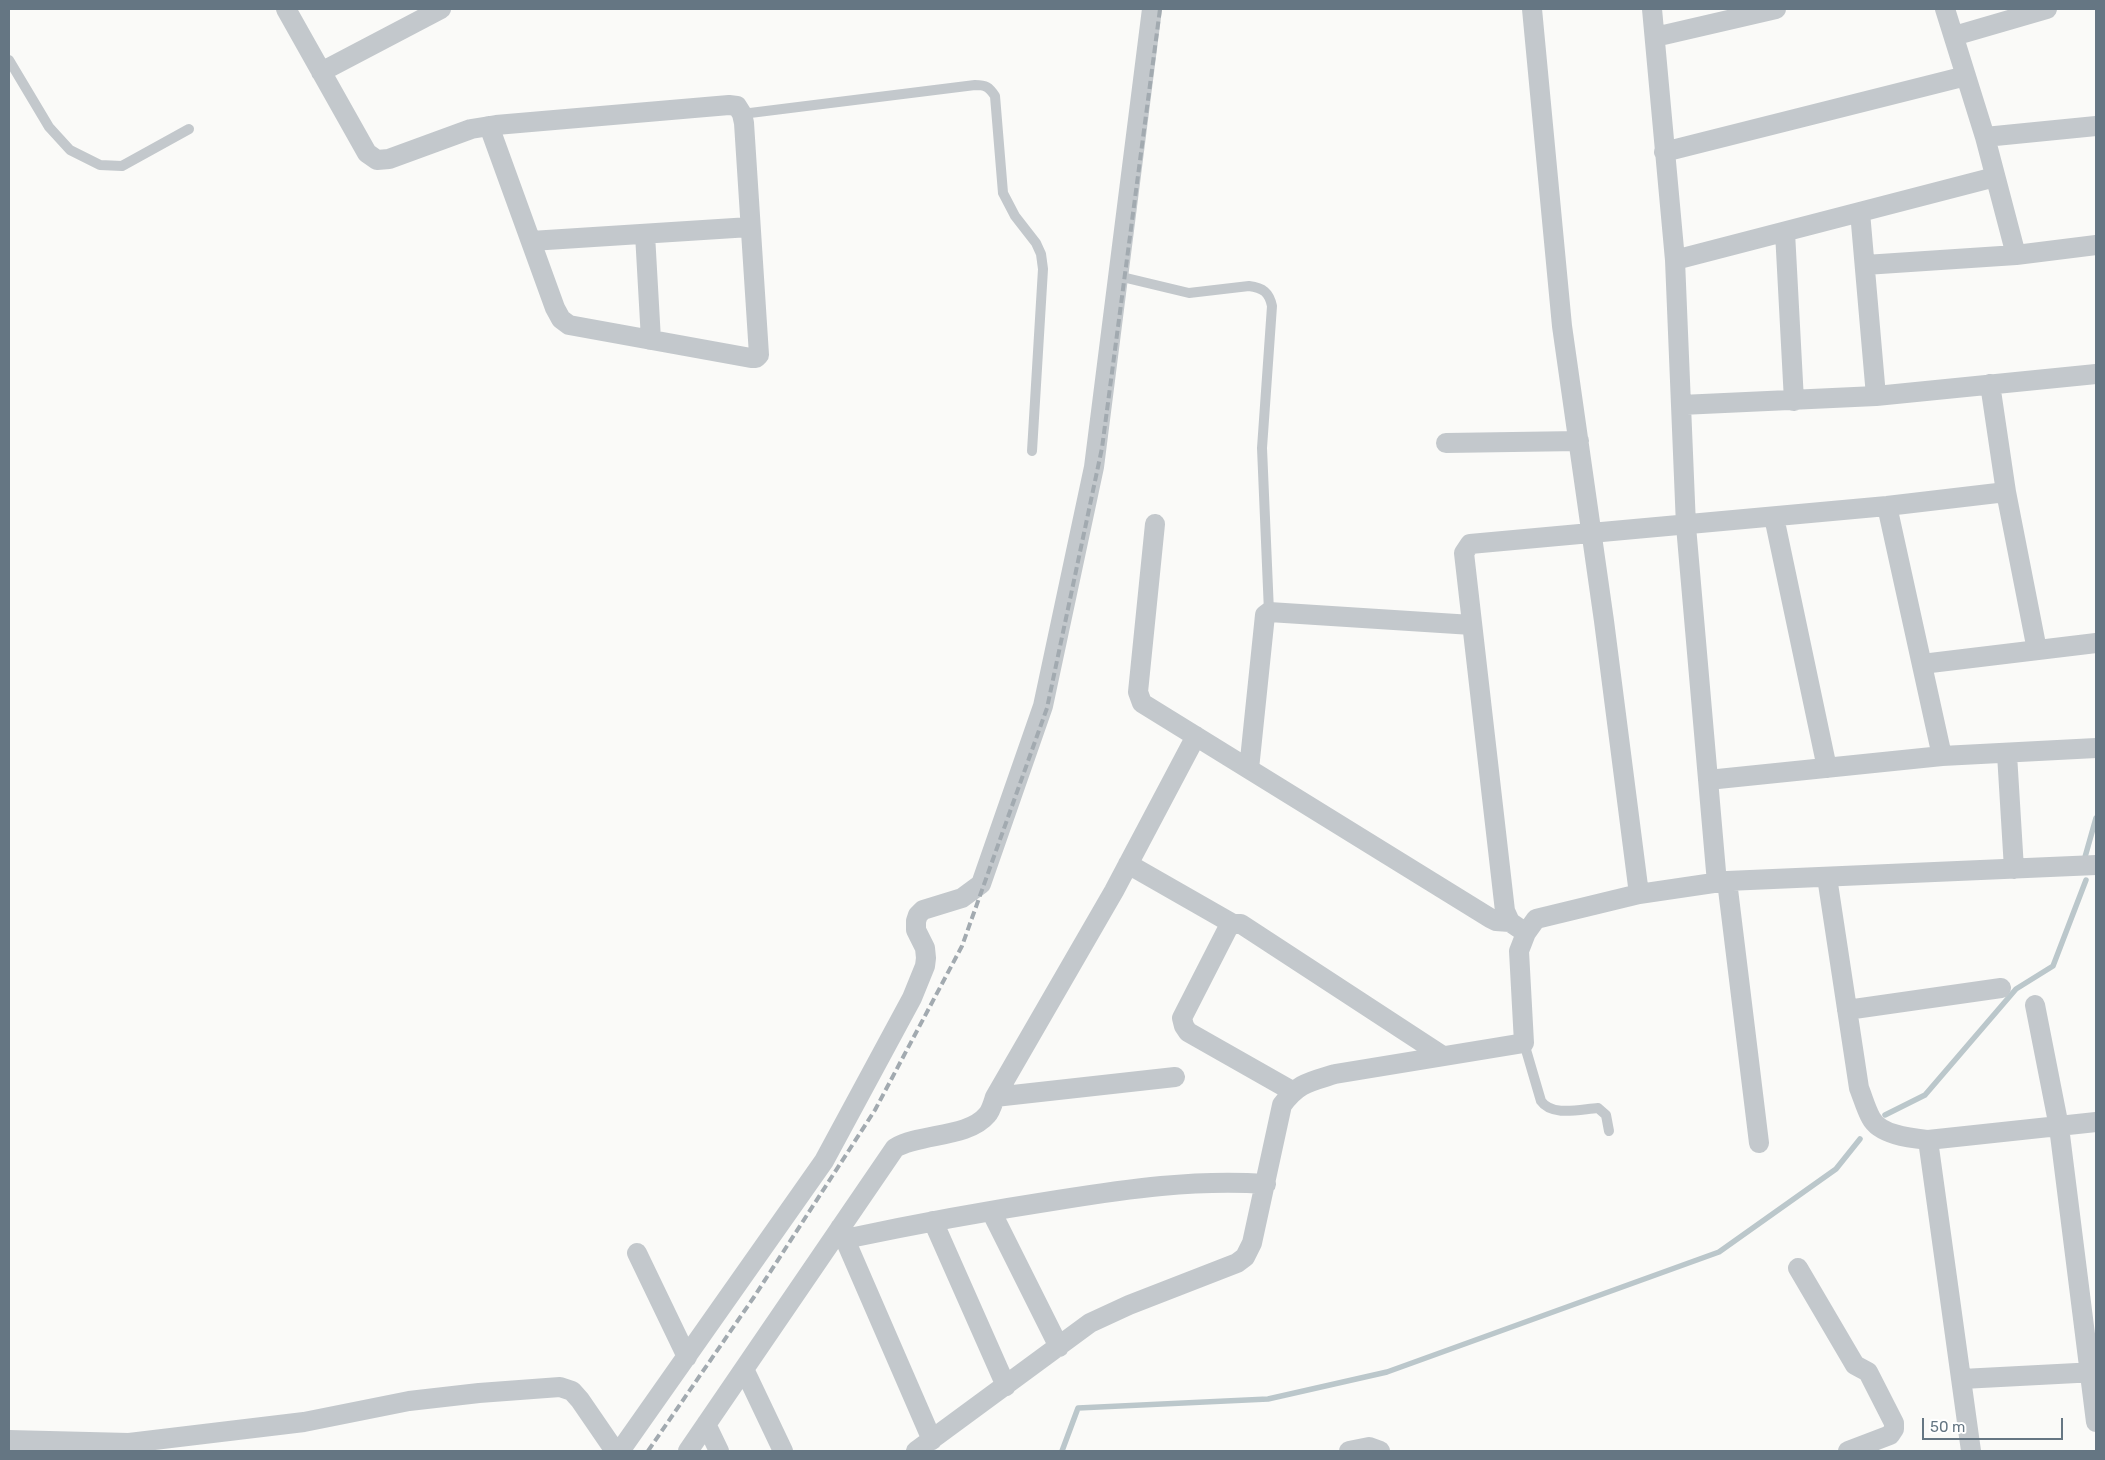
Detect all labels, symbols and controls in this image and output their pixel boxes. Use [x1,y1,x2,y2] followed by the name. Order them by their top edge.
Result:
[1925,1408,2066,1440] scale bar
[1930,1418,1965,1436] text: 50 m

